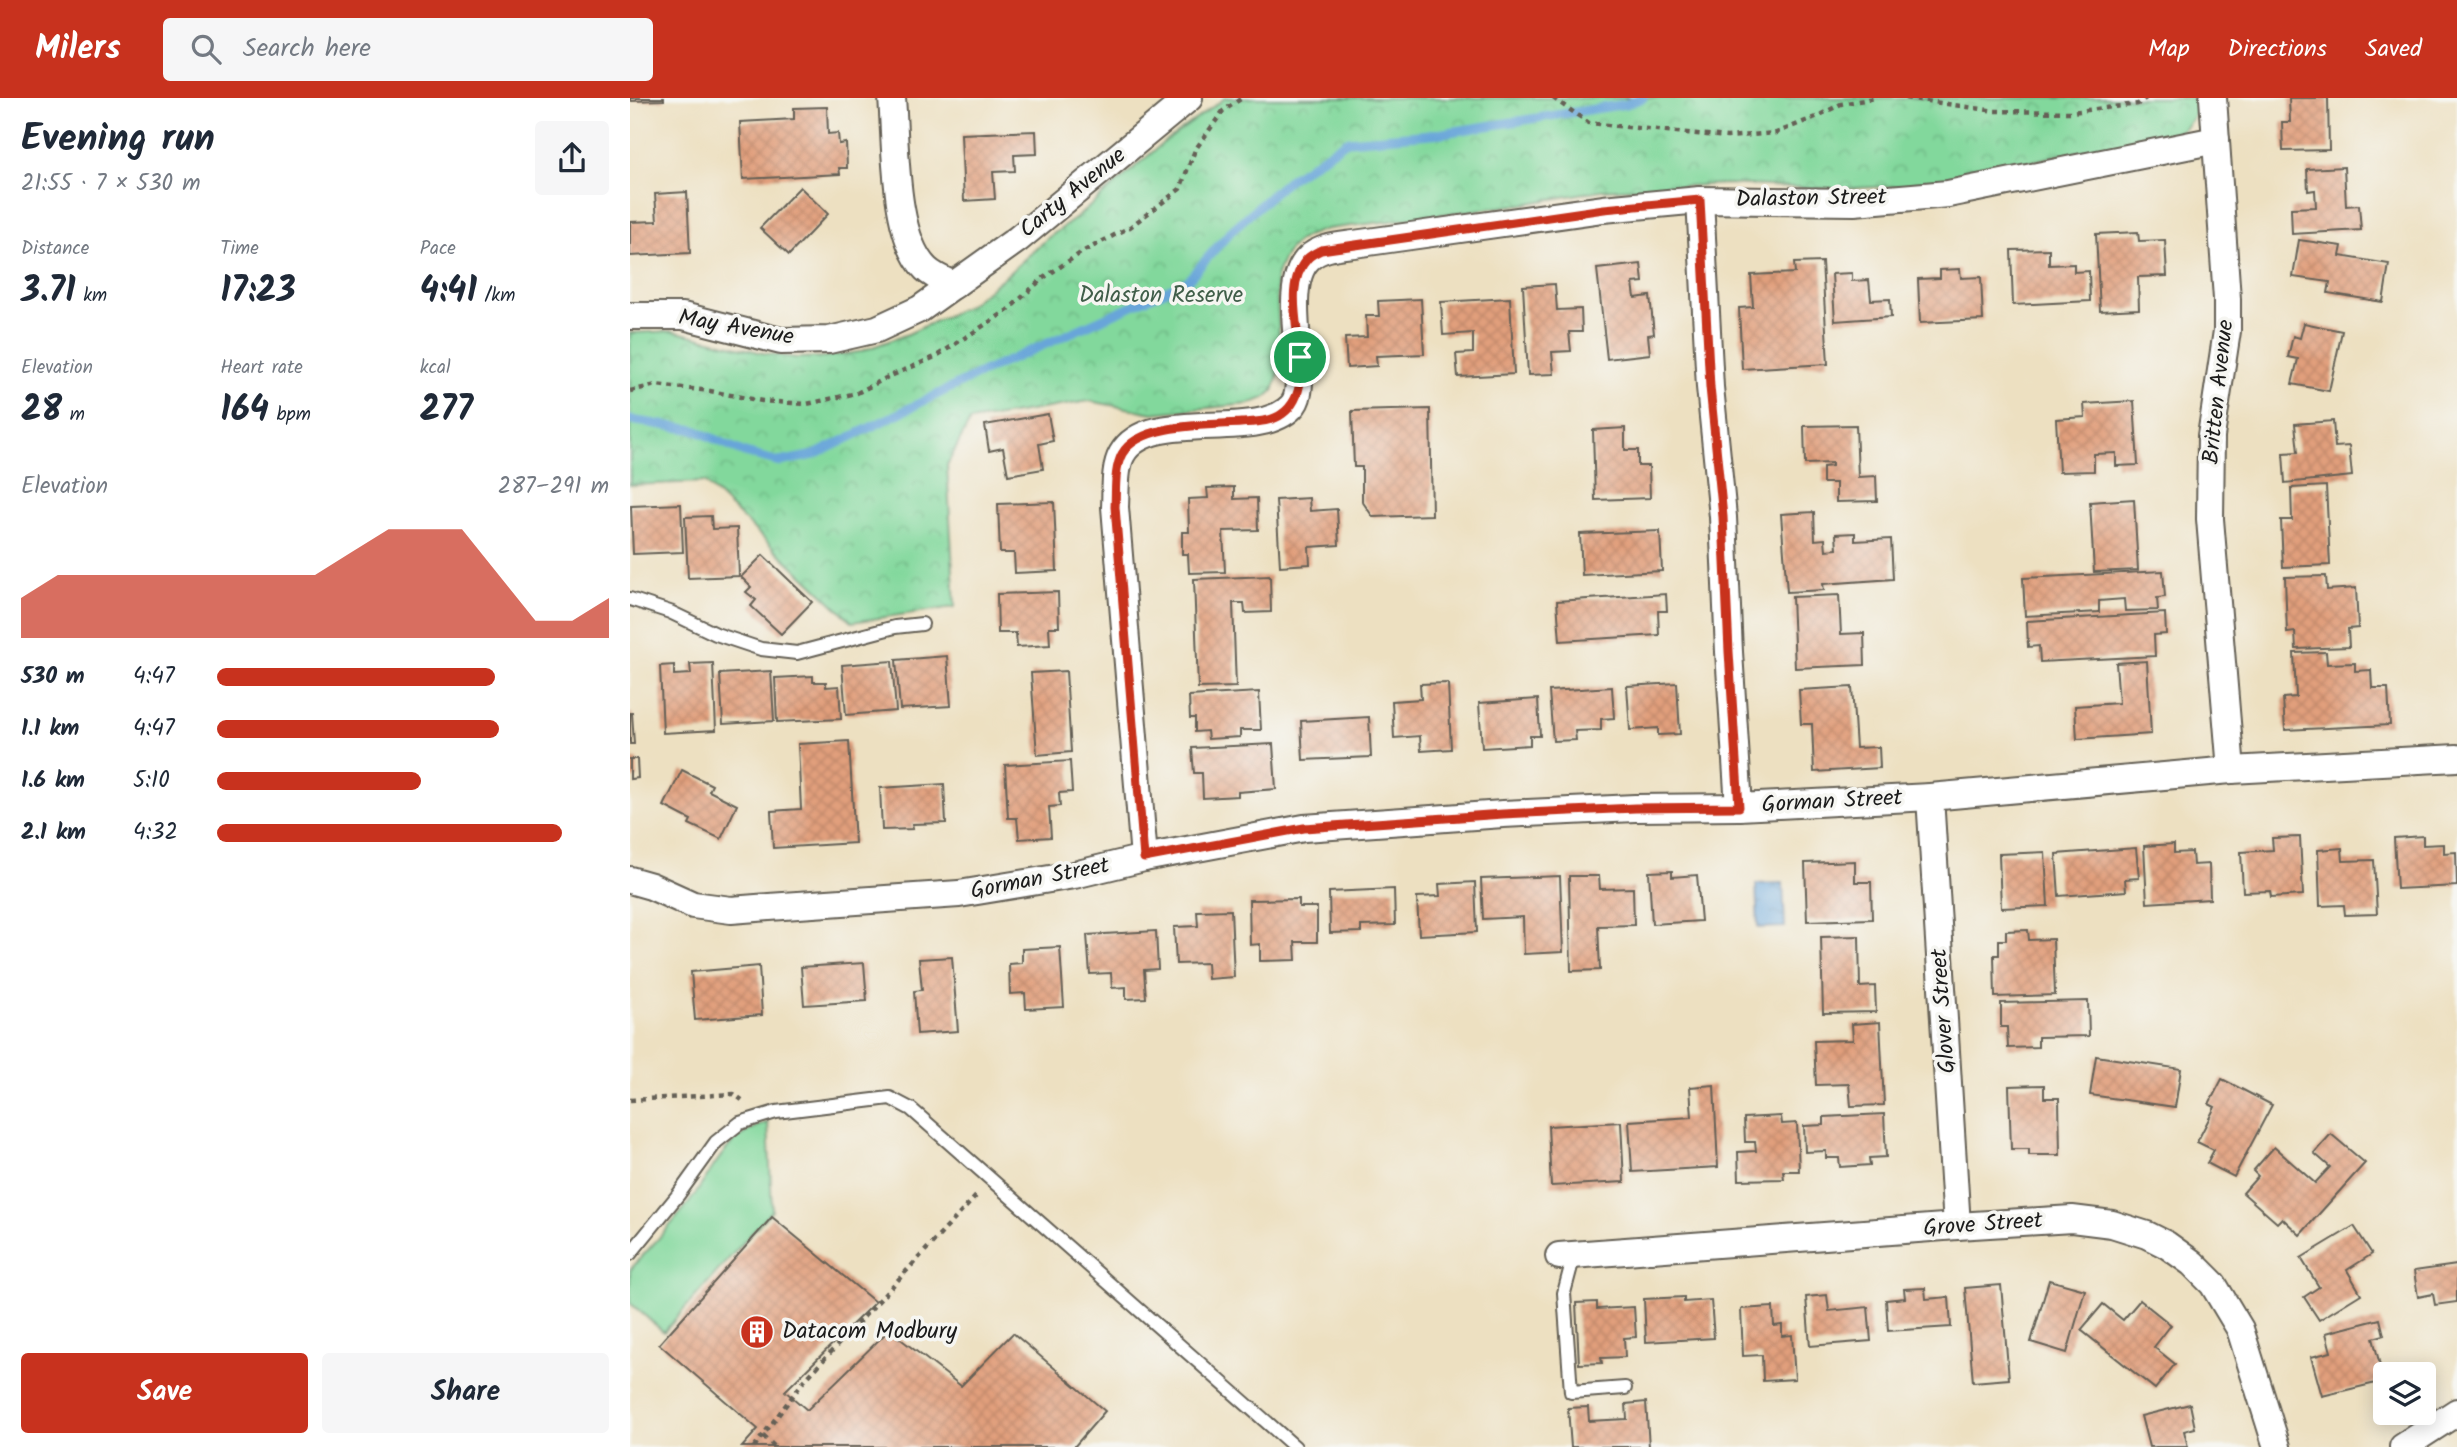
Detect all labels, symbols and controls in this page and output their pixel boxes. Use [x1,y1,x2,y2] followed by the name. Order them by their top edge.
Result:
[163,18,653,81] search box
[35,23,121,76] text: Milers
[243,28,371,70] text: Search here
[187,30,225,68] icon: search
[2148,30,2190,69] text: Map
[2228,30,2327,69] text: Directions
[2365,30,2422,69] text: Saved
[21,110,215,170] text: Evening run
[535,121,609,195] button: share
[1012,138,1134,248] street label: Carty Avenue
[21,166,201,202] text: 21:55 · 7 × 530 m
[1735,180,1888,218] street label: Dalaston Street
[21,234,89,264] text: Distance
[220,234,259,264] text: Time
[420,234,456,264] text: Pace
[21,264,76,320] text: 3.71
[220,264,296,320] text: 17:23
[420,264,477,320] text: 4:41
[1079,278,1243,314] park label: Dalaston Reserve
[76,281,107,311] text: km
[477,281,515,311] text: /km
[675,300,797,356] street label: May Avenue
[2194,318,2244,466] street label: Britten Avenue
[1270,327,1330,387] pin
[1281,338,1319,376] icon: arrive
[21,353,93,383] text: Elevation
[220,353,303,383] text: Heart rate
[420,353,451,383] text: kcal
[21,383,62,439] text: 28
[220,383,269,439] text: 164
[420,383,473,439] text: 277
[62,400,85,430] text: m
[269,400,311,430] text: bpm
[21,469,108,505] text: Elevation
[498,469,609,505] text: 287–291 m
[21,659,85,695] text: 530 m
[133,659,175,695] text: 4:47
[21,711,79,747] text: 1.1 km
[133,711,175,747] text: 4:47
[21,763,85,799] text: 1.6 km
[133,763,170,799] text: 5:10
[1761,780,1904,824] street label: Gorman Street
[21,815,86,851] text: 2.1 km
[133,815,178,851] text: 4:32
[967,848,1114,910] street label: Gorman Street
[1922,946,1966,1075] street label: Glover Street
[1922,1203,2045,1247] street label: Grove Street
[738,1313,776,1351] building icon: Datacom Modbury
[782,1314,957,1350] place label: Datacom Modbury
[21,1353,308,1433] button: Save
[322,1353,609,1433] button: Share
[2373,1362,2436,1425] map controls
[2373,1362,2436,1425] button: layers

